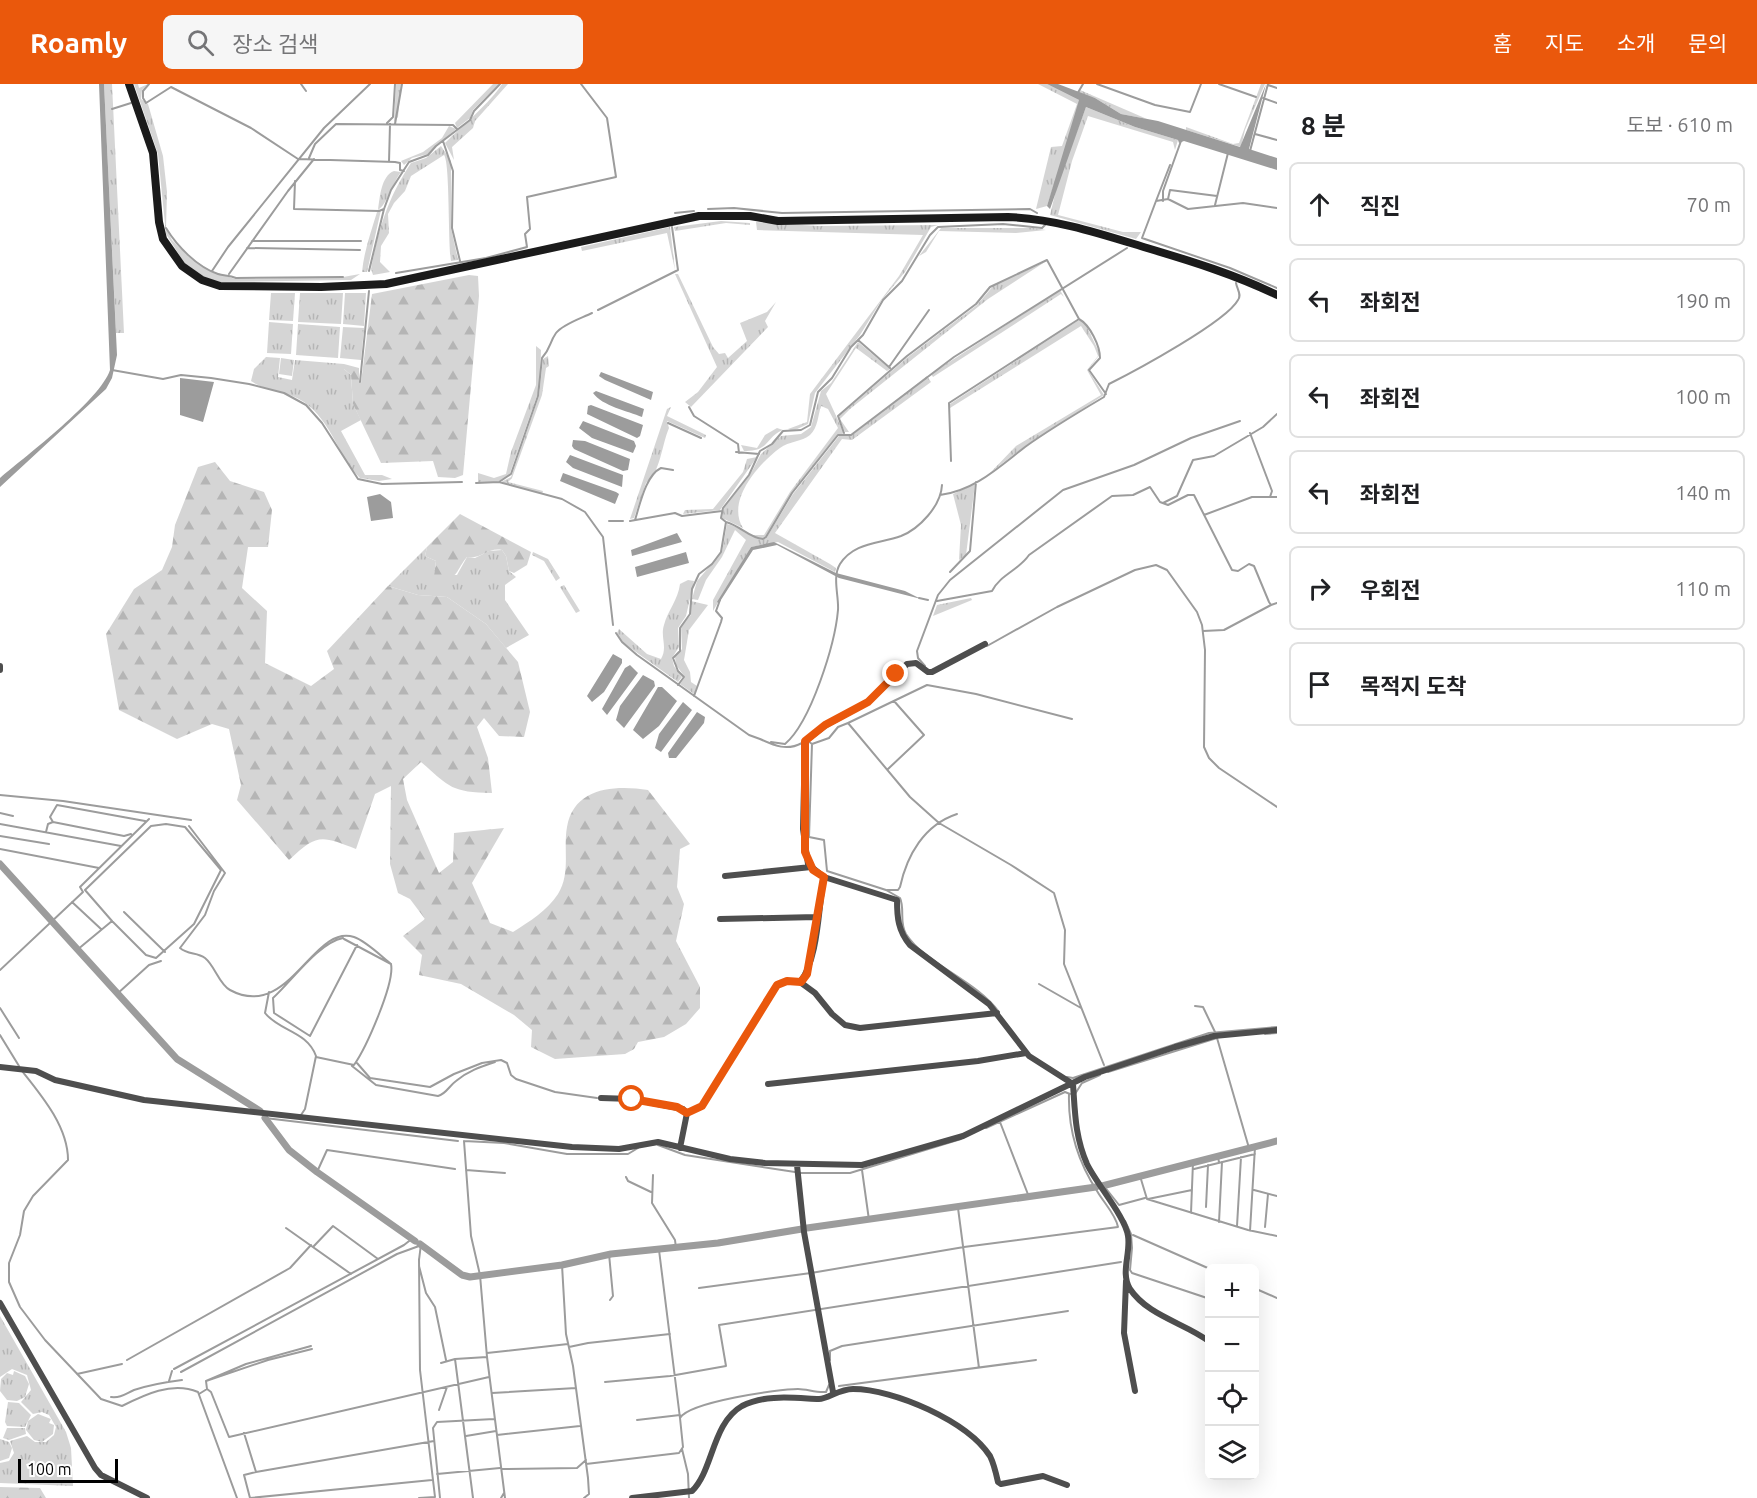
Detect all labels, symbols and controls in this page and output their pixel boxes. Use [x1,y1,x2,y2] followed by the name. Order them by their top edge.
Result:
[163,15,583,69] search box
[184,26,217,59] icon: search
[30,27,127,58] text: Roamly
[232,31,318,56] text: 장소 검색
[1493,31,1512,55] text: 홈
[1545,31,1584,55] text: 지도
[1617,31,1655,55] text: 소개
[1688,31,1727,55] text: 문의
[1301,111,1346,140] text: 8 분
[1626,113,1733,136] text: 도보 · 610 m
[1303,188,1336,221] icon: ahead
[1360,193,1400,218] text: 직진
[1687,193,1731,216] text: 70 m
[1303,284,1336,317] icon: left
[1360,289,1421,314] text: 좌회전
[1675,289,1731,312] text: 190 m
[1303,380,1336,413] icon: left
[1360,385,1421,410] text: 좌회전
[1675,385,1731,408] text: 100 m
[1303,476,1336,509] icon: left
[1360,481,1421,506] text: 좌회전
[1675,481,1731,504] text: 140 m
[1303,572,1336,605] icon: right
[1360,577,1421,602] text: 우회전
[1675,577,1731,600] text: 110 m
[882,660,908,686] route end
[1303,668,1336,701] icon: arrive
[1360,673,1466,698] text: 목적지 도착
[618,1085,644,1111] route start
[1205,1264,1259,1480] map controls
[1205,1264,1259,1318] button: +
[1205,1318,1259,1372] button: −
[1205,1372,1259,1426] button: locate
[1205,1426,1259,1480] button: layers
[18,1456,118,1484] scale bar
[27,1460,72,1478] text: 100 m

